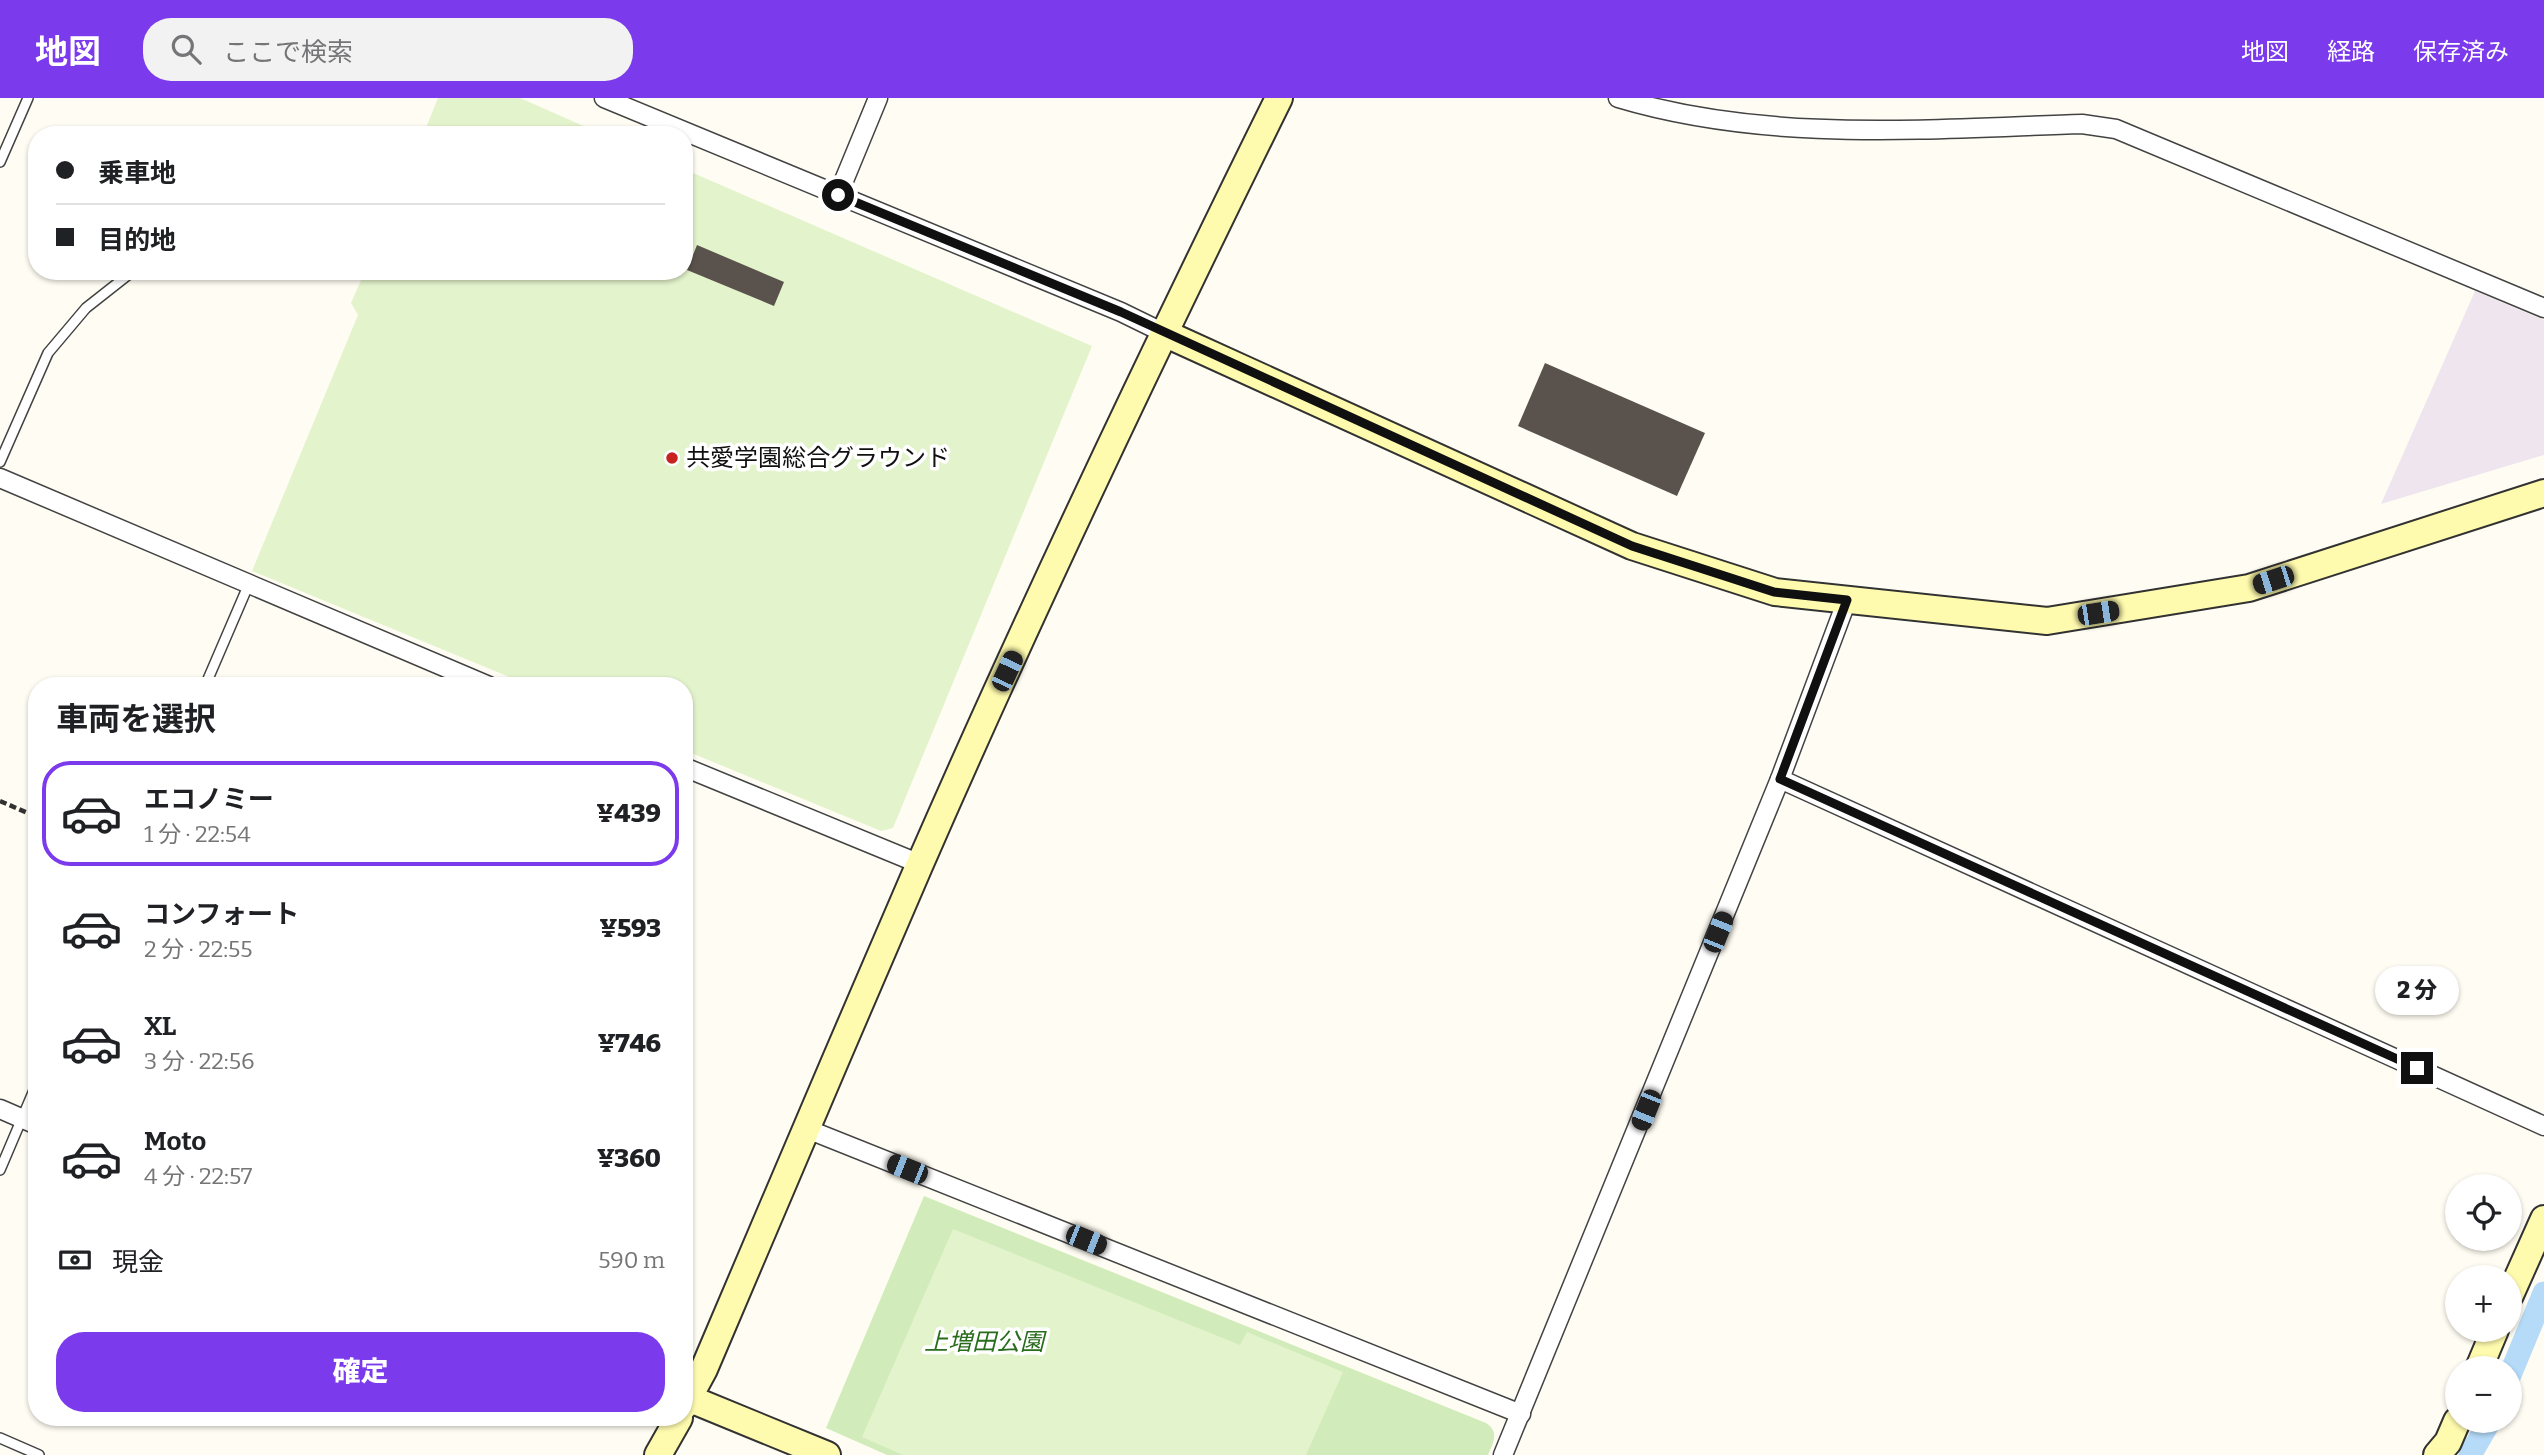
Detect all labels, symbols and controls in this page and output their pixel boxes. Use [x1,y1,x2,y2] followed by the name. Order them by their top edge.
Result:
[143,18,633,81] search box
[167,30,205,68] icon: search
[35,32,101,72] text: 地図
[223,37,353,68] text: ここで検索
[2241,38,2289,66] text: 地図
[2327,38,2375,66] text: 経路
[2413,38,2509,66] text: 保存済み
[98,158,176,189] text: 乗車地
[822,179,854,211] route start
[98,225,176,256] text: 目的地
[686,444,950,472] place label: 共愛学園総合グラウンド
[664,450,680,466] marker: 共愛学園総合グラウンド
[2250,564,2297,596] car
[2076,599,2121,627] car
[989,648,1026,694] car
[56,700,216,738] text: 車両を選択
[60,782,123,845] icon: car
[144,784,274,815] text: エコノミー
[597,798,661,829] text: ¥439
[144,820,251,848] text: 1 分 · 22:54
[60,897,123,960] icon: car
[144,899,299,930] text: コンフォート
[1701,909,1736,955] car
[599,913,661,944] text: ¥593
[144,935,253,963] text: 2 分 · 22:55
[2375,967,2459,1016] callout: 2 分
[2397,976,2437,1004] text: 2 分
[144,1011,176,1042] text: XL
[60,1012,123,1075] icon: car
[598,1028,661,1059] text: ¥746
[144,1047,254,1075] text: 3 分 · 22:56
[2401,1052,2433,1084] route end
[1629,1087,1664,1133] car
[144,1126,206,1157] text: Moto
[60,1127,123,1190] icon: car
[597,1143,661,1174] text: ¥360
[884,1151,931,1187] car
[144,1162,252,1190] text: 4 分 · 22:57
[2445,1174,2522,1433] map controls
[2445,1174,2522,1251] button: locate
[1063,1222,1110,1258] car
[56,1241,94,1279] icon: cash
[598,1246,665,1274] text: 590 m
[112,1247,164,1278] text: 現金
[2445,1265,2522,1342] button: +
[924,1328,1047,1356] park label: 上増田公園
[56,1332,665,1412] button: 確定
[2445,1356,2522,1433] button: −

